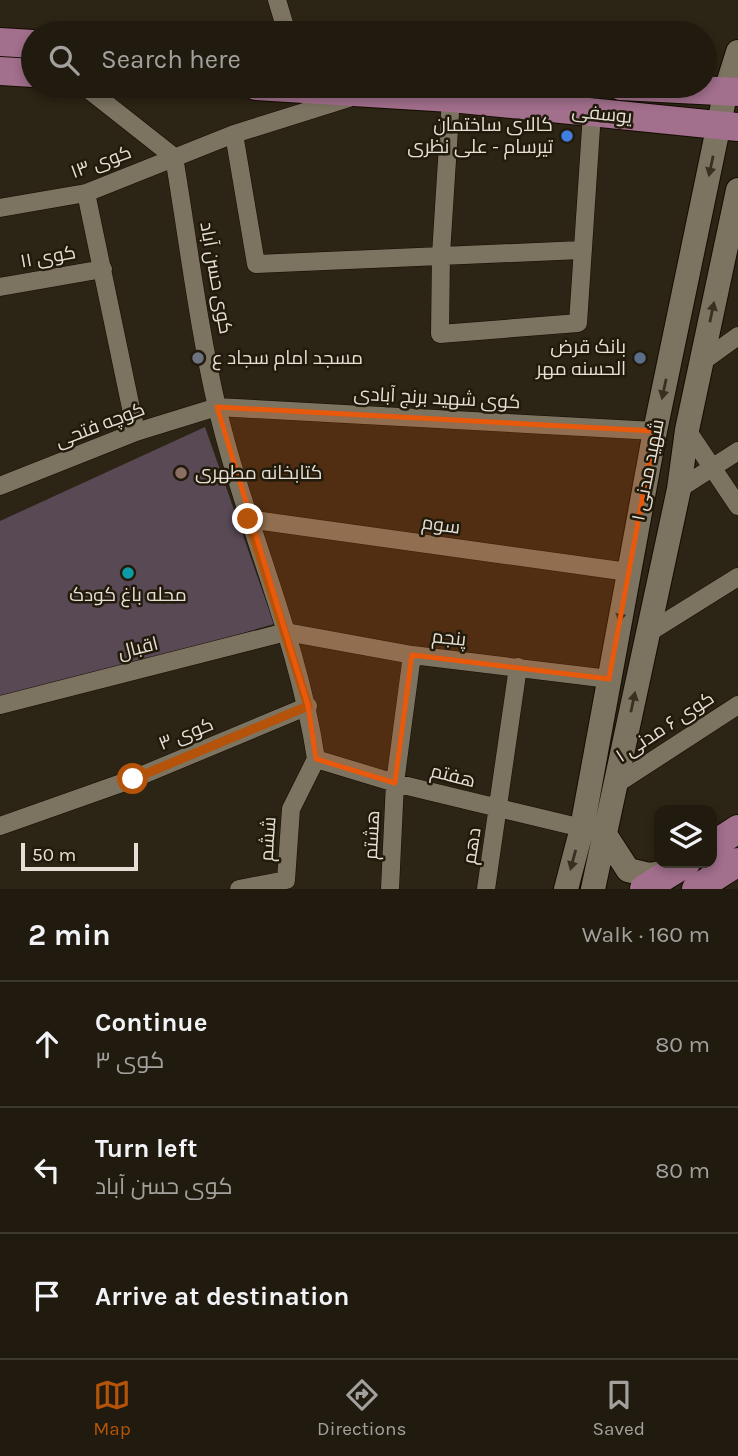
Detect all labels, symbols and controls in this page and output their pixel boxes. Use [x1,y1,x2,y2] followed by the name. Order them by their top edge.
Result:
[21,21,717,98] search box
[45,41,83,79] icon: search
[101,44,241,75] text: Search here
[571,100,633,128] street label: یوسفی
[407,114,553,160] place label: کالای ساختمان تیرسام - علی نظری
[559,128,575,144] marker: کالای ساختمان تیرسام - علی نظری
[68,141,134,183] street label: کوی ۱۳
[706,155,717,177] one-way arrow
[195,220,237,336] street label: کوی حسن آباد
[18,241,78,273] street label: کوی ۱۱
[707,301,718,323] one-way arrow
[535,336,626,380] place label: بانک قرض الحسنه مهر
[212,347,363,371] place label: مسجد امام سجاد ع
[190,350,206,366] marker: مسجد امام سجاد ع
[632,350,648,366] marker: بانک قرض الحسنه مهر
[658,378,669,400] one-way arrow
[353,383,521,415] street label: کوی شهید برنج آبادی
[52,398,148,453] street label: کوچه فتحی
[627,417,669,523] street label: شهید مدنی ۱
[195,462,322,484] place label: کتابخانه مطهری
[173,465,189,481] marker: کتابخانه مطهری
[232,503,263,534] route end
[420,511,462,541] street label: سوم
[120,565,136,581] marker: محله باغ کودک
[69,584,187,608] place label: محله باغ کودک
[615,601,626,623] one-way arrow
[430,625,467,653] street label: پنجم
[116,632,160,664] street label: اقبال
[612,687,718,767] street label: کوی ۶ مدنی ۱
[627,691,638,713] one-way arrow
[155,713,217,755] street label: کوی ۳
[428,760,478,794] street label: هفتم
[117,763,148,794] route start
[654,805,717,868] map controls
[654,805,717,868] button: layers
[360,810,386,860] street label: هشتم
[255,816,283,862] street label: ششم
[458,826,488,866] street label: دهم
[21,840,138,872] scale bar
[32,844,76,866] text: 50 m
[568,849,578,870] one-way arrow
[28,917,111,953] text: 2 min
[582,921,710,948] text: Walk · 160 m
[95,1007,207,1038] text: Continue
[28,1025,66,1063] icon: ahead
[655,1031,710,1058] text: 80 m
[95,1047,164,1074] text: کوی ۳
[95,1133,197,1164] text: Turn left
[28,1151,66,1189] icon: left
[655,1157,710,1184] text: 80 m
[95,1173,233,1200] text: کوی حسن آباد
[28,1277,66,1315] icon: arrive
[95,1281,349,1312] text: Arrive at destination
[93,1376,131,1440] tab: Map
[317,1376,406,1440] tab: Directions
[592,1376,645,1440] tab: Saved

